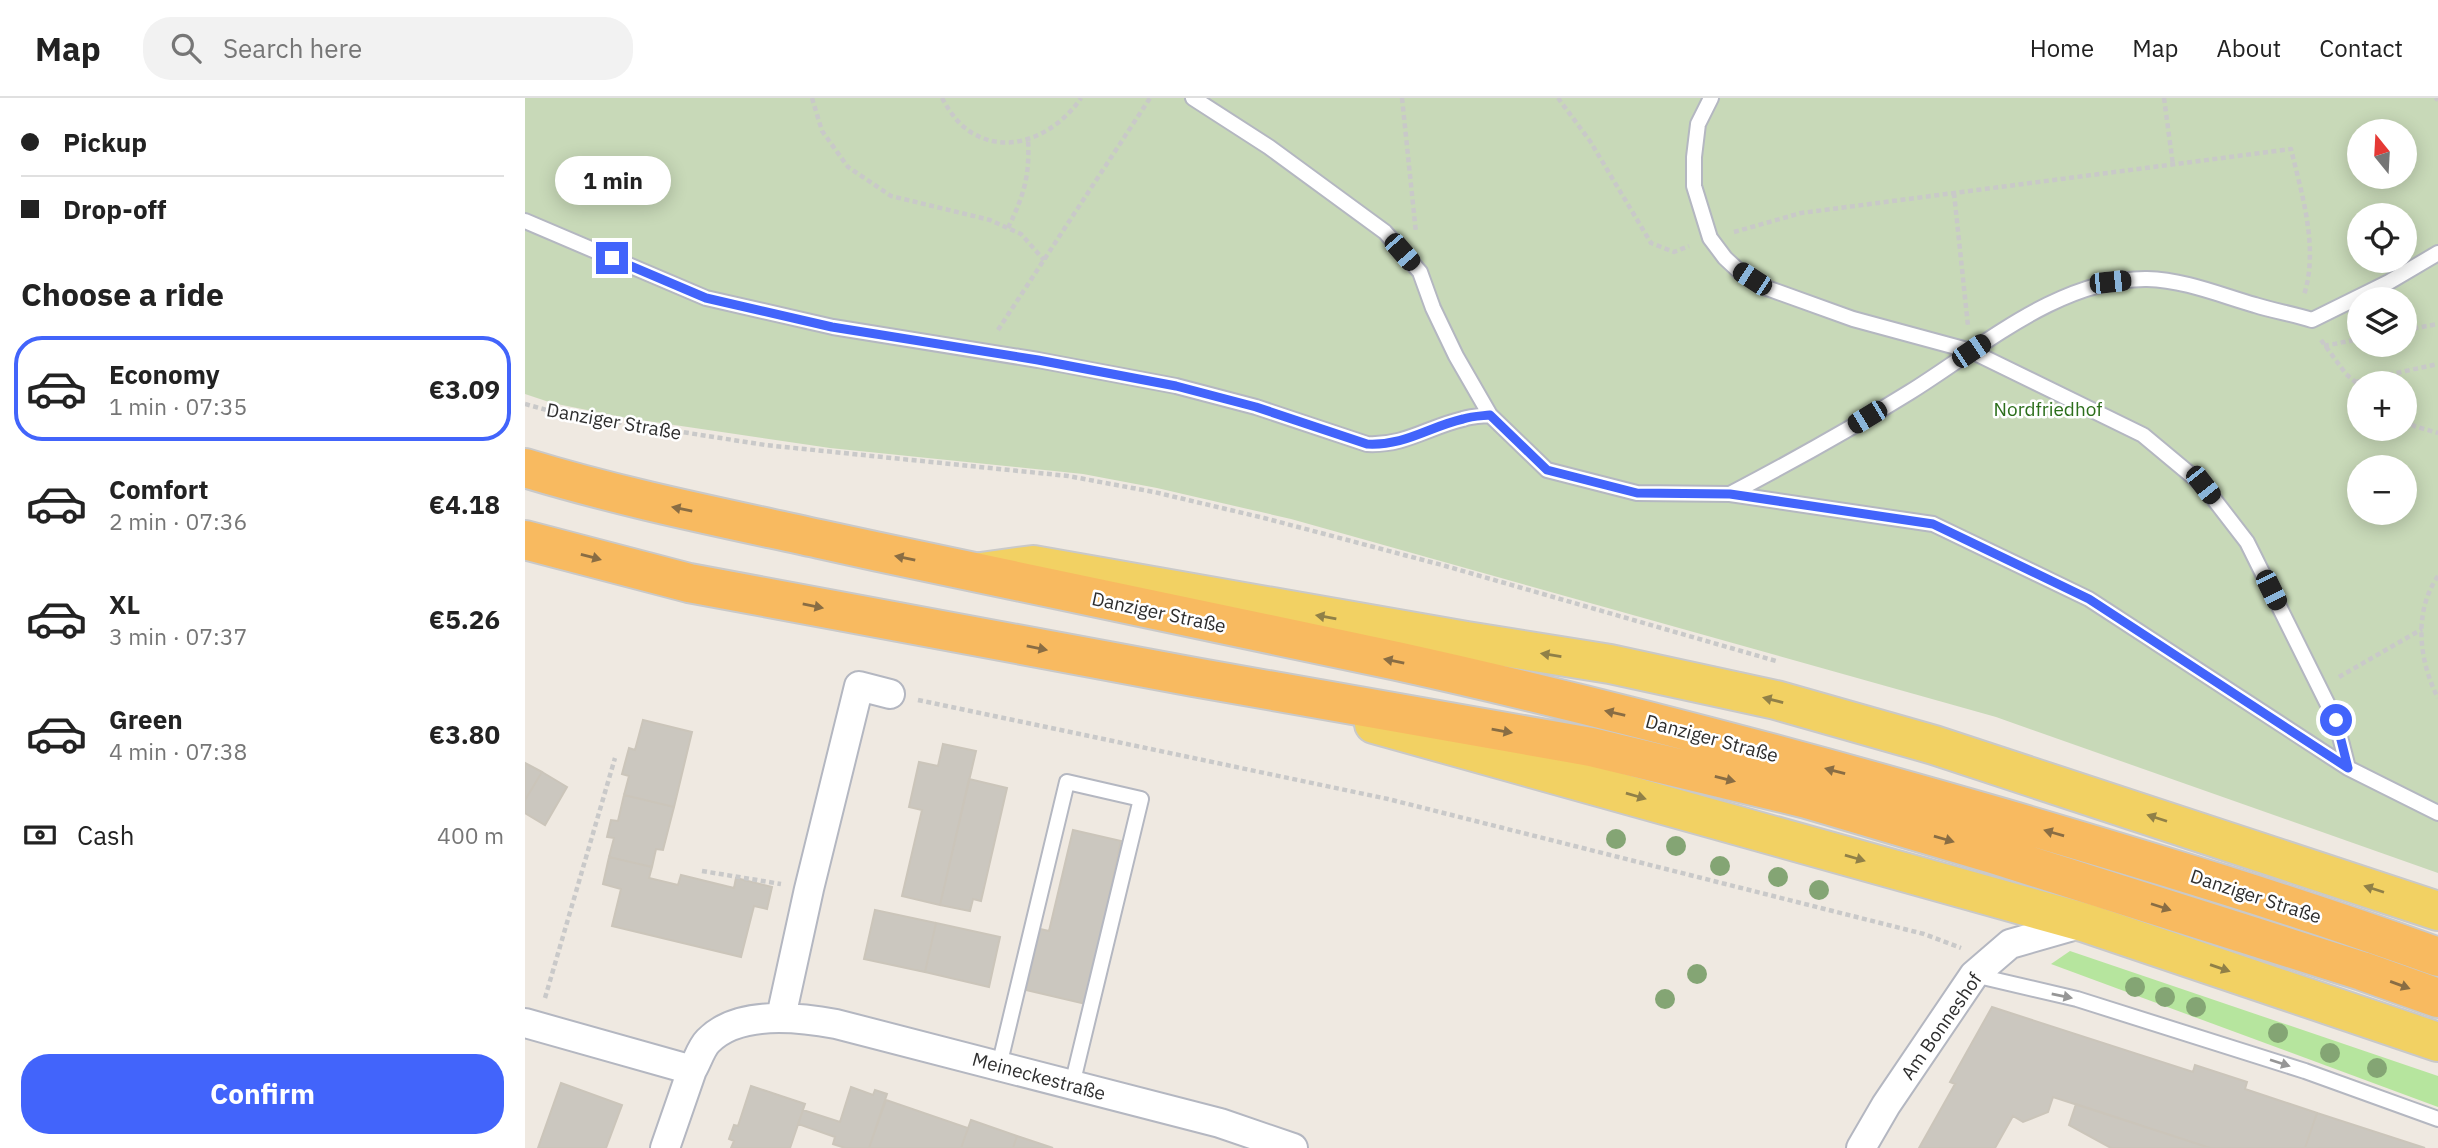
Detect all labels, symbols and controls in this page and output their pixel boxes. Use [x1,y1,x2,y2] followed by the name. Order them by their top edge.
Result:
[143,17,633,80] search box
[35,27,101,70] text: Map
[167,29,205,67] icon: search
[223,31,362,65] text: Search here
[2030,32,2094,64] text: Home
[2132,32,2178,64] text: Map
[2216,32,2281,64] text: About
[2319,32,2403,64] text: Contact
[2347,119,2417,189] north arrow
[2347,119,2417,525] map controls
[63,125,147,159] text: Pickup
[554,156,670,206] callout: 1 min
[583,165,643,195] text: 1 min
[63,192,166,226] text: Drop-off
[2347,203,2417,273] button: locate
[1381,229,1424,275] car
[596,242,628,274] route end
[1729,259,1776,299] car
[2089,269,2132,295] car
[21,273,224,315] text: Choose a ride
[2347,287,2417,357] button: layers
[1948,331,1995,371] car
[25,357,88,420] icon: car
[109,357,220,391] text: Economy
[2347,371,2417,441] button: +
[429,372,500,406] text: €3.09
[109,391,247,421] text: 1 min · 07:35
[545,397,683,445] street label: Danziger Straße
[1844,397,1891,437] car
[1994,397,2102,421] park label: Nordfriedhof
[2347,455,2417,525] button: −
[2182,462,2225,508] car
[25,472,88,535] icon: car
[109,472,208,506] text: Comfort
[429,487,500,521] text: €4.18
[671,503,693,514] one-way arrow
[109,506,247,536] text: 2 min · 07:36
[580,552,602,563] one-way arrow
[894,552,916,563] one-way arrow
[2253,567,2290,613] car
[1090,586,1228,638] street label: Danziger Straße
[25,587,88,650] icon: car
[109,587,140,621] text: XL
[802,601,824,612] one-way arrow
[429,602,500,636] text: €5.26
[1315,611,1337,622] one-way arrow
[109,621,247,651] text: 3 min · 07:37
[1026,642,1048,653] one-way arrow
[1540,649,1562,660] one-way arrow
[1383,655,1405,666] one-way arrow
[1762,694,1784,705] one-way arrow
[25,702,88,765] icon: car
[109,702,183,736] text: Green
[2320,704,2352,736] route start
[1604,707,1626,718] one-way arrow
[1643,709,1781,767] street label: Danziger Straße
[429,717,500,751] text: €3.80
[1491,726,1513,737] one-way arrow
[109,736,247,766] text: 4 min · 07:38
[1824,765,1846,776] one-way arrow
[1714,774,1736,785] one-way arrow
[1625,792,1646,802] one-way arrow
[2147,812,2168,823] one-way arrow
[21,816,59,854] icon: cash
[77,818,134,852] text: Cash
[437,820,504,850] text: 400 m
[2043,828,2064,838] one-way arrow
[1934,835,1955,845] one-way arrow
[1844,853,1866,864] one-way arrow
[2187,864,2325,928] street label: Danziger Straße
[2363,883,2384,894] one-way arrow
[2151,902,2172,913] one-way arrow
[2210,963,2231,974] one-way arrow
[1895,968,1987,1084] street label: Am Bonneshof
[2390,980,2411,991] one-way arrow
[2051,990,2073,1001] one-way arrow
[970,1047,1108,1105] street label: Meineckestraße
[21,1054,504,1134] button: Confirm
[2269,1058,2290,1069] one-way arrow

